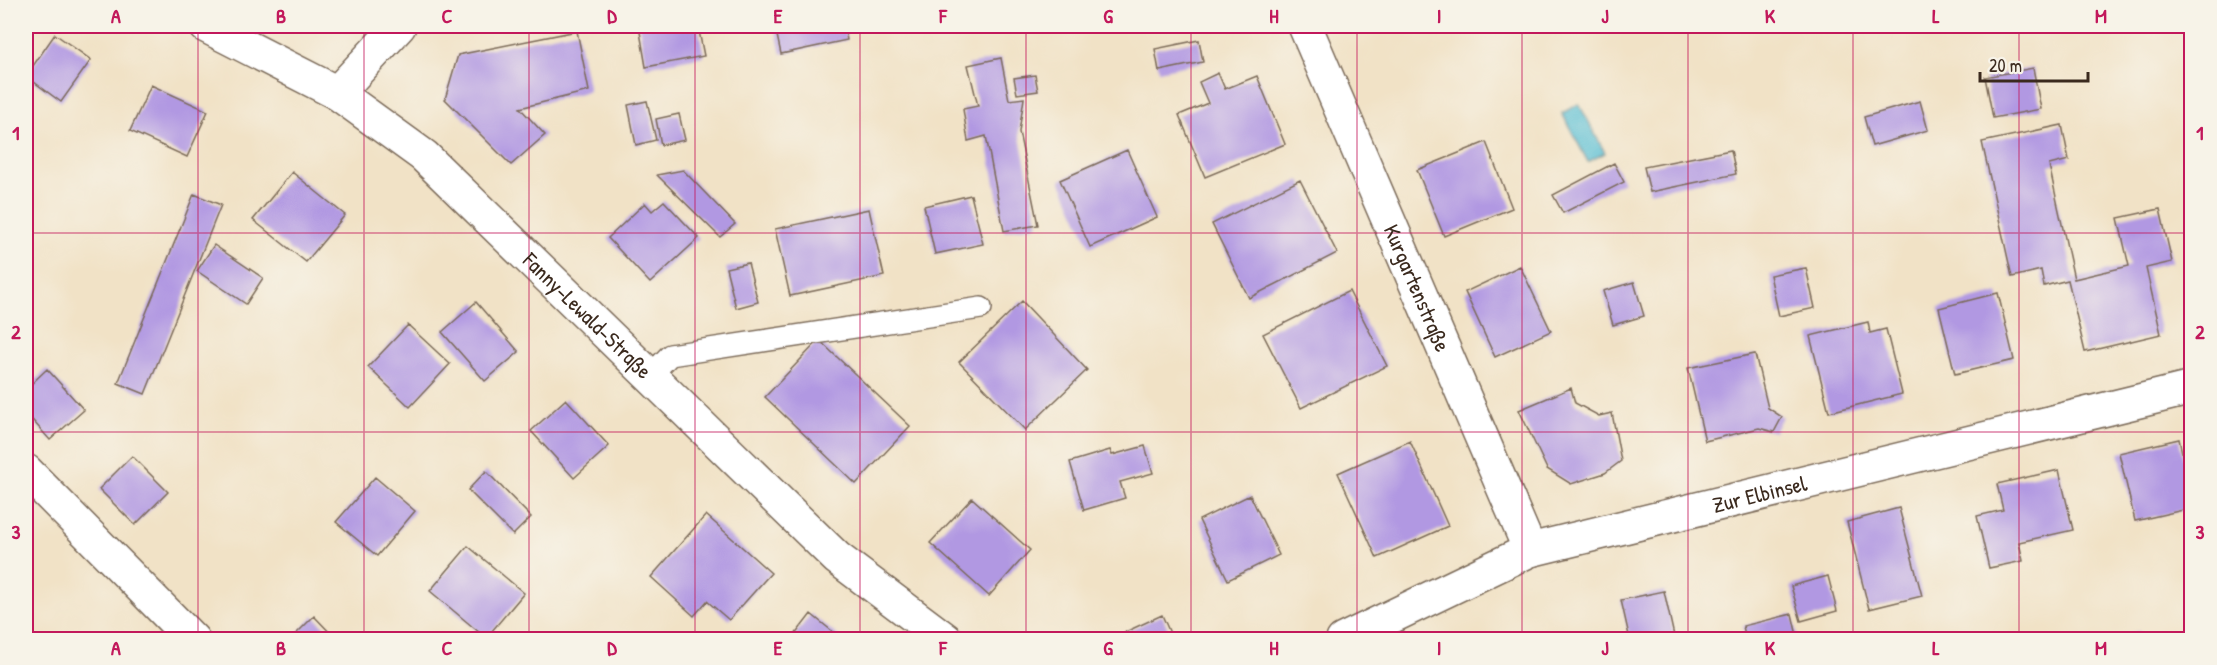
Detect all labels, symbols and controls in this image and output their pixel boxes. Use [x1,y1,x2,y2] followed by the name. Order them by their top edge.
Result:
[111,2,121,29] text: A
[276,2,286,29] text: B
[442,2,453,29] text: C
[607,2,617,29] text: D
[774,2,783,29] text: E
[938,2,948,29] text: F
[1103,2,1113,29] text: G
[1269,2,1279,29] text: H
[1437,2,1441,29] text: I
[1601,2,1609,29] text: J
[1765,2,1776,29] text: K
[1932,2,1940,29] text: L
[2095,2,2107,29] text: M
[1980,45,2088,83] scale bar
[1989,53,2022,78] text: 20 m
[12,119,20,146] text: 1
[2196,119,2204,146] text: 1
[1377,220,1458,356] street label: Kurgartenstraße
[516,245,659,385] street label: Fanny-Lewald-Straße
[11,318,21,345] text: 2
[2195,318,2205,345] text: 2
[1709,468,1810,520] street label: Zur Elbinsel
[12,518,21,545] text: 3
[2196,518,2205,545] text: 3
[111,634,121,661] text: A
[276,634,286,661] text: B
[442,634,453,661] text: C
[607,634,617,661] text: D
[774,634,783,661] text: E
[938,634,948,661] text: F
[1103,634,1113,661] text: G
[1269,634,1279,661] text: H
[1437,634,1441,661] text: I
[1601,634,1609,661] text: J
[1765,634,1776,661] text: K
[1932,634,1940,661] text: L
[2095,634,2107,661] text: M

